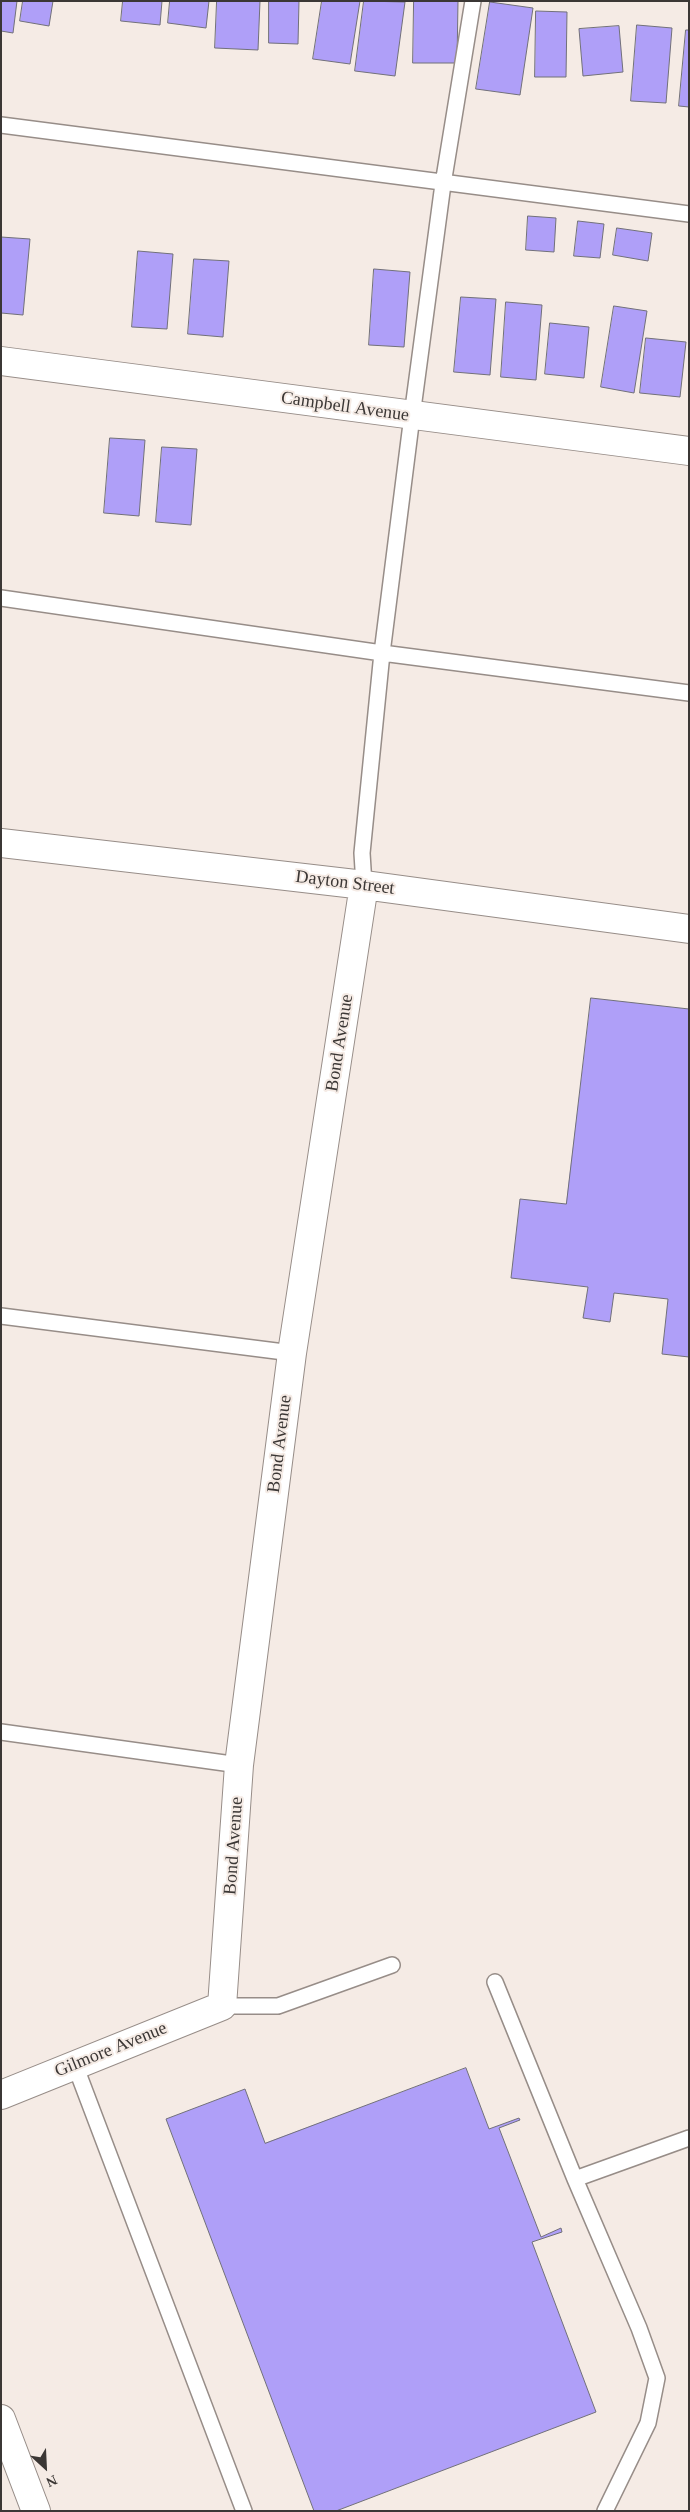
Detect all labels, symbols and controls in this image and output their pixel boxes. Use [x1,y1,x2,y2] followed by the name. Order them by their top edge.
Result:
[280,387,410,427] street label: Campbell Avenue
[294,866,396,900] street label: Dayton Street
[322,993,358,1093] street label: Bond Avenue
[263,1394,297,1494] street label: Bond Avenue
[220,1796,248,1896] street label: Bond Avenue
[52,2018,170,2082] street label: Gilmore Avenue
[20,2442,70,2492] north arrow
[44,2472,59,2490] text: N

